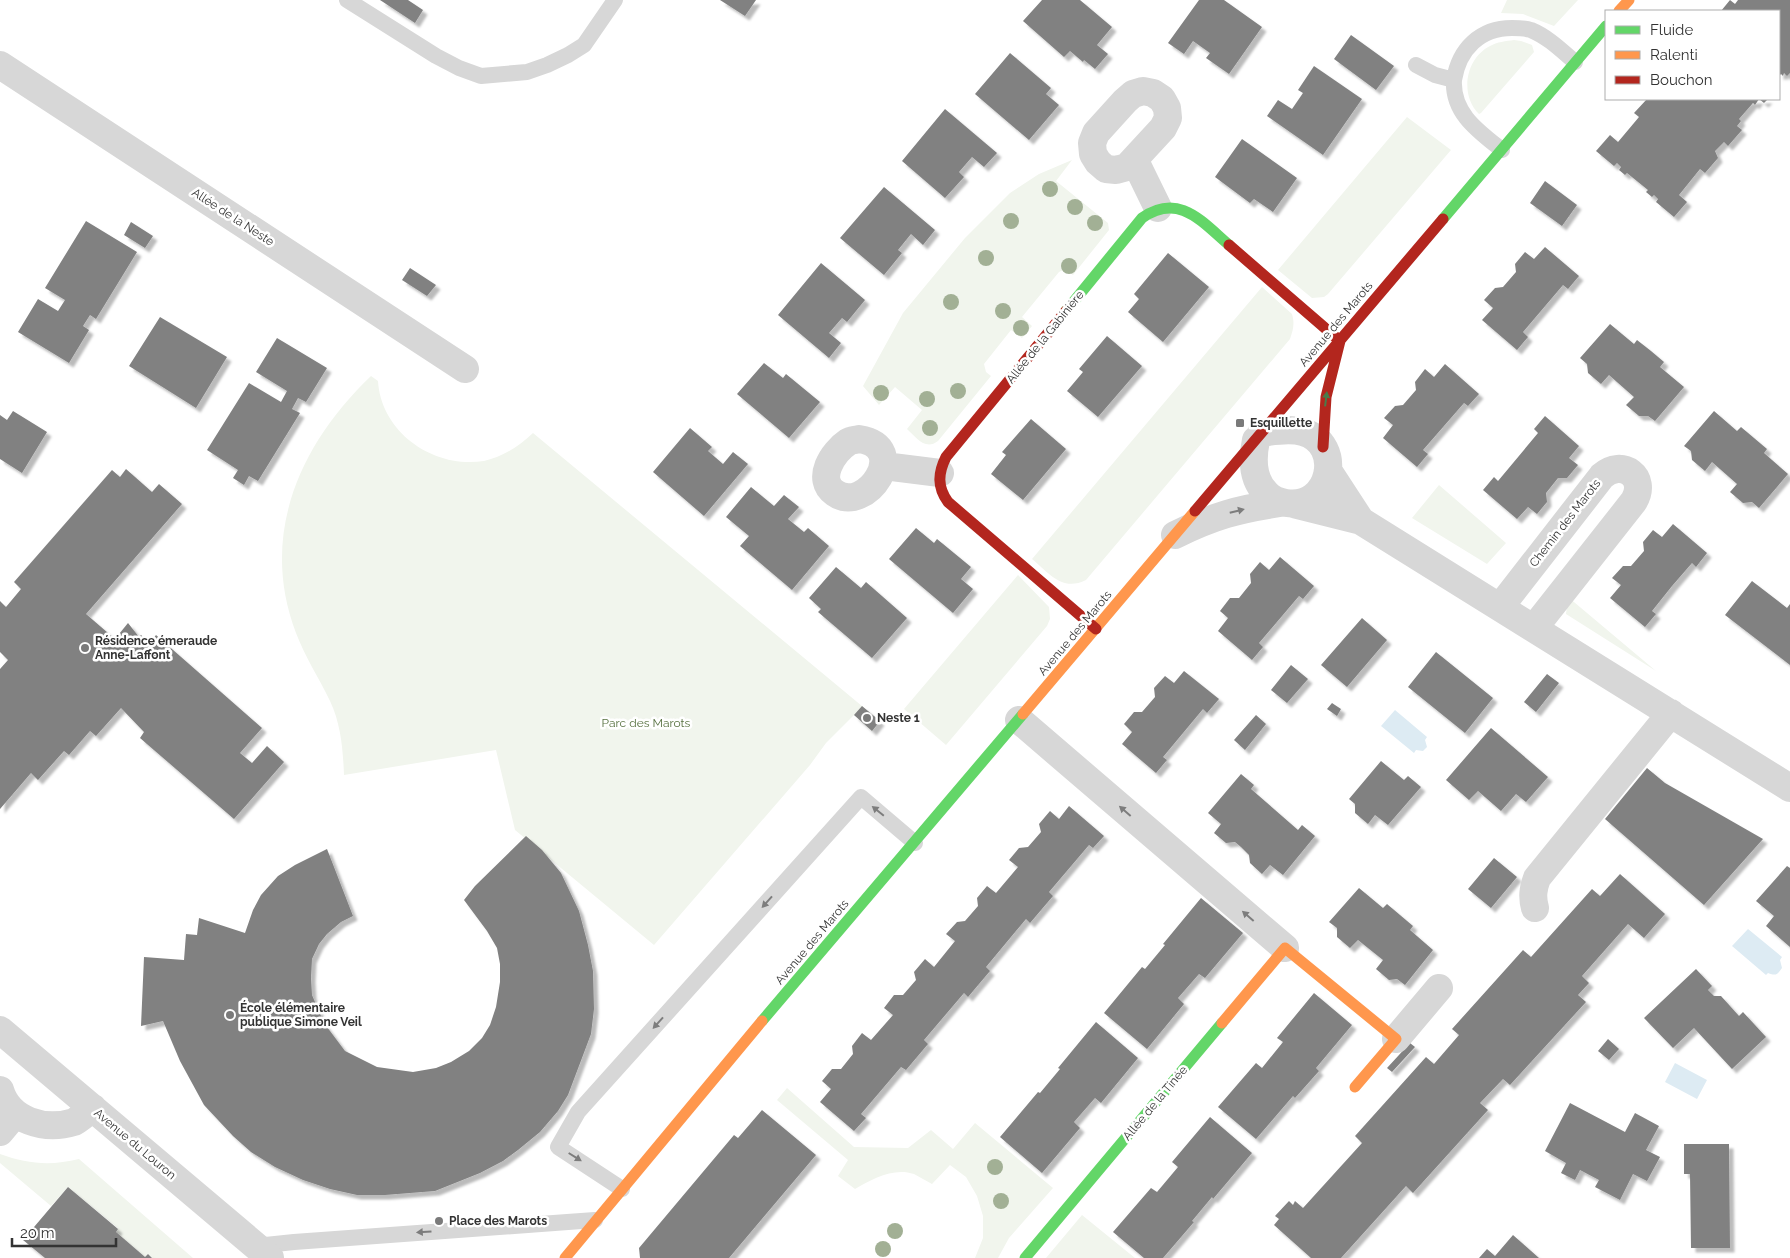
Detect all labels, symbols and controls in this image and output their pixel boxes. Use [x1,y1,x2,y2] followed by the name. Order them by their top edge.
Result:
[1605,10,1780,100] legend
[1650,21,1693,39] text: Fluide
[1650,46,1698,64] text: Ralenti
[1650,71,1712,89] text: Bouchon
[189,185,277,249] street label: Allée de la Neste
[1296,279,1376,369] street label: Avenue des Marots
[1003,288,1087,386] street label: Allée de la Gabinière
[1322,390,1330,406] one-way arrow
[1250,416,1312,430] place label: Esquillette
[1234,417,1246,429] marker: Esquillette
[1526,476,1604,570] street label: Chemin des Marots
[1229,507,1244,515] one-way arrow
[1035,588,1115,678] street label: Avenue des Marots
[95,634,217,662] place label: Résidence émeraude Anne-Laffont
[79,642,91,654] marker: Résidence émeraude Anne-Laffont
[877,711,920,725] place label: Neste 1
[861,712,873,724] marker: Neste 1
[602,716,691,730] park label: Parc des Marots
[872,805,885,816] one-way arrow
[1119,805,1131,817] one-way arrow
[761,895,773,907] one-way arrow
[772,897,852,987] street label: Avenue des Marots
[1242,911,1255,922] one-way arrow
[240,1000,362,1029] place label: École élémentaire publique Simone Veil
[224,1009,236,1021] marker: École élémentaire publique Simone Veil
[653,1016,664,1029] one-way arrow
[1120,1063,1190,1143] street label: Allée de la Tinée
[91,1106,179,1182] street label: Avenue du Louron
[568,1153,581,1162] one-way arrow
[449,1214,547,1228] place label: Place des Marots
[433,1215,445,1227] marker: Place des Marots
[12,1216,116,1248] scale bar
[20,1224,55,1242] text: 20 m
[416,1229,432,1237] one-way arrow

